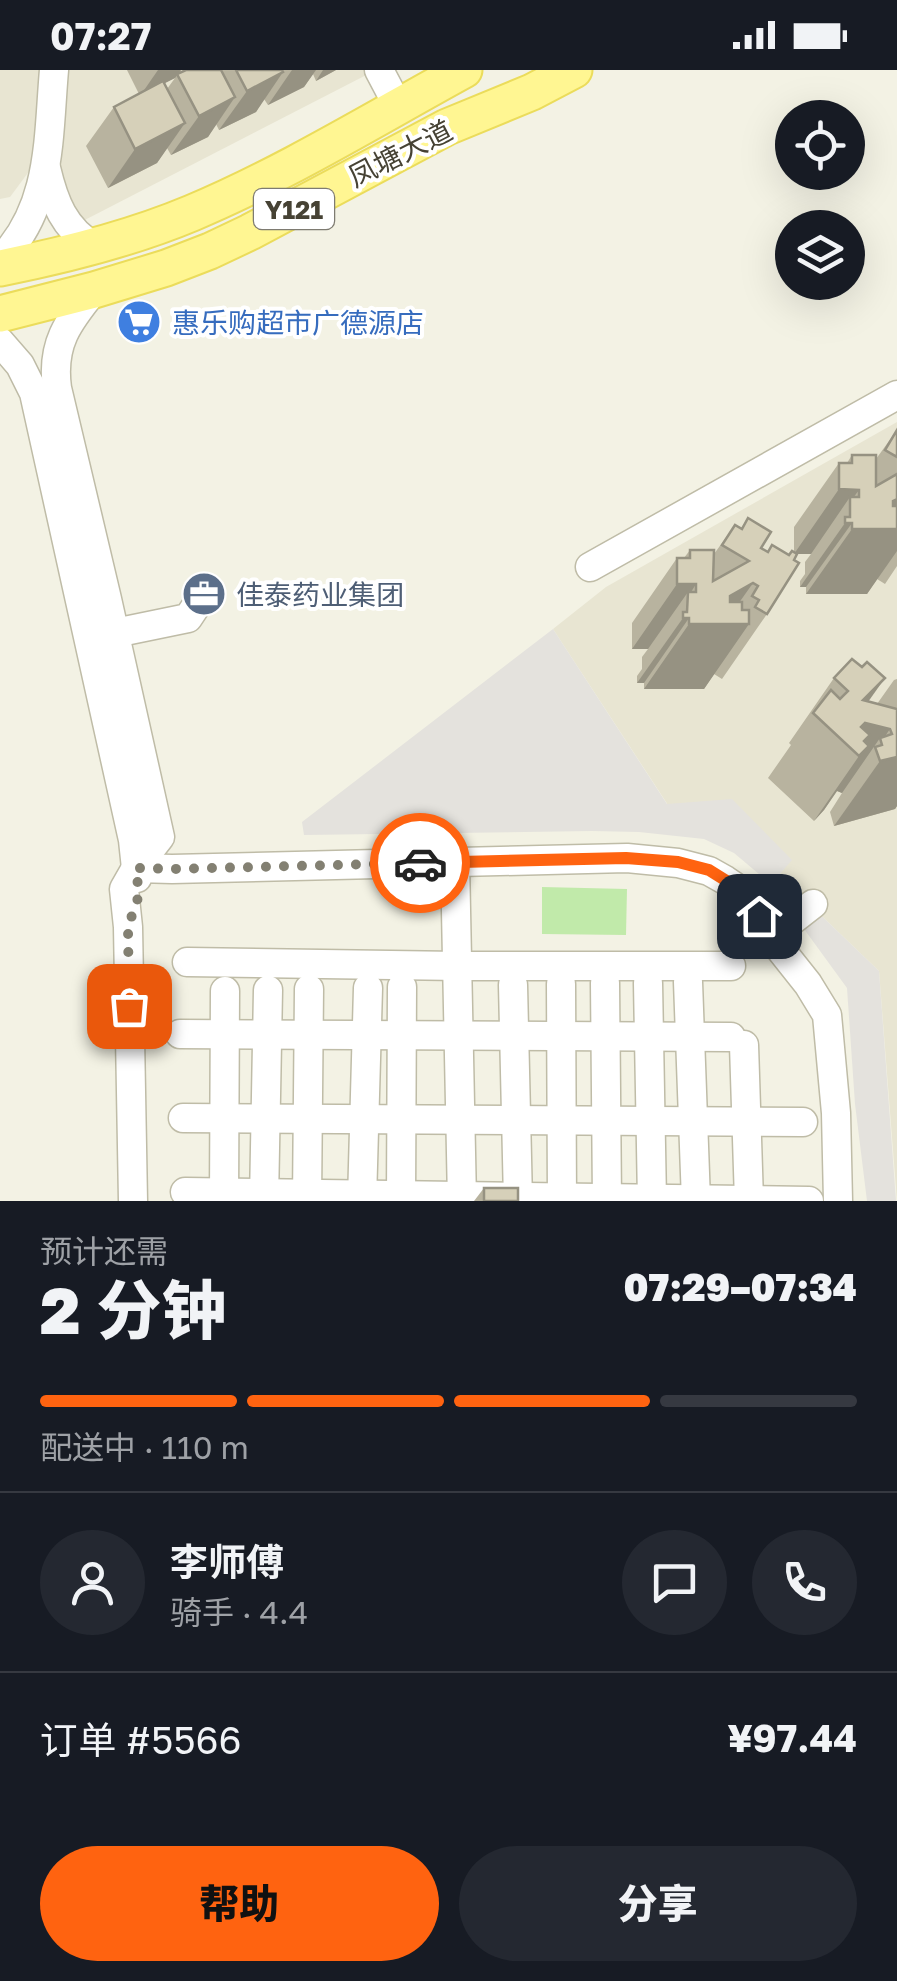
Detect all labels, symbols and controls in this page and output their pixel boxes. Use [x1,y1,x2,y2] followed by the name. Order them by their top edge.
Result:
[50,13,151,58] text: 07:27
[775,100,865,300] map controls
[775,100,865,190] button: locate
[343,113,457,193] street label: 凤塘大道
[254,189,334,229] road number: Y121
[775,210,865,300] button: layers
[116,299,162,345] supermarket icon: 惠乐购超市广德源店
[172,306,424,339] place label: 惠乐购超市广德源店
[181,571,227,617] office icon: 佳泰药业集团
[236,578,404,611] place label: 佳泰药业集团
[370,813,470,913] courier
[393,836,448,891] icon: car
[717,874,802,959] pin
[732,889,787,944] icon: home
[87,964,172,1049] pin
[102,979,157,1034] icon: bag
[40,1232,168,1270] text: 预计还需
[624,1264,857,1309] text: 07:29–07:34
[40,1270,227,1348] text: 2 分钟
[40,1428,249,1466] text: 配送中 · 110 m
[40,1530,145,1635] button: person
[622,1530,727,1635] button: chat
[752,1530,857,1635] button: phone
[170,1539,284,1584] text: 李师傅
[170,1593,308,1631] text: 骑手 · 4.4
[727,1715,857,1760] text: ¥97.44
[40,1717,241,1762] text: 订单 #5566
[40,1846,439,1961] button: 帮助
[459,1846,857,1961] button: 分享

